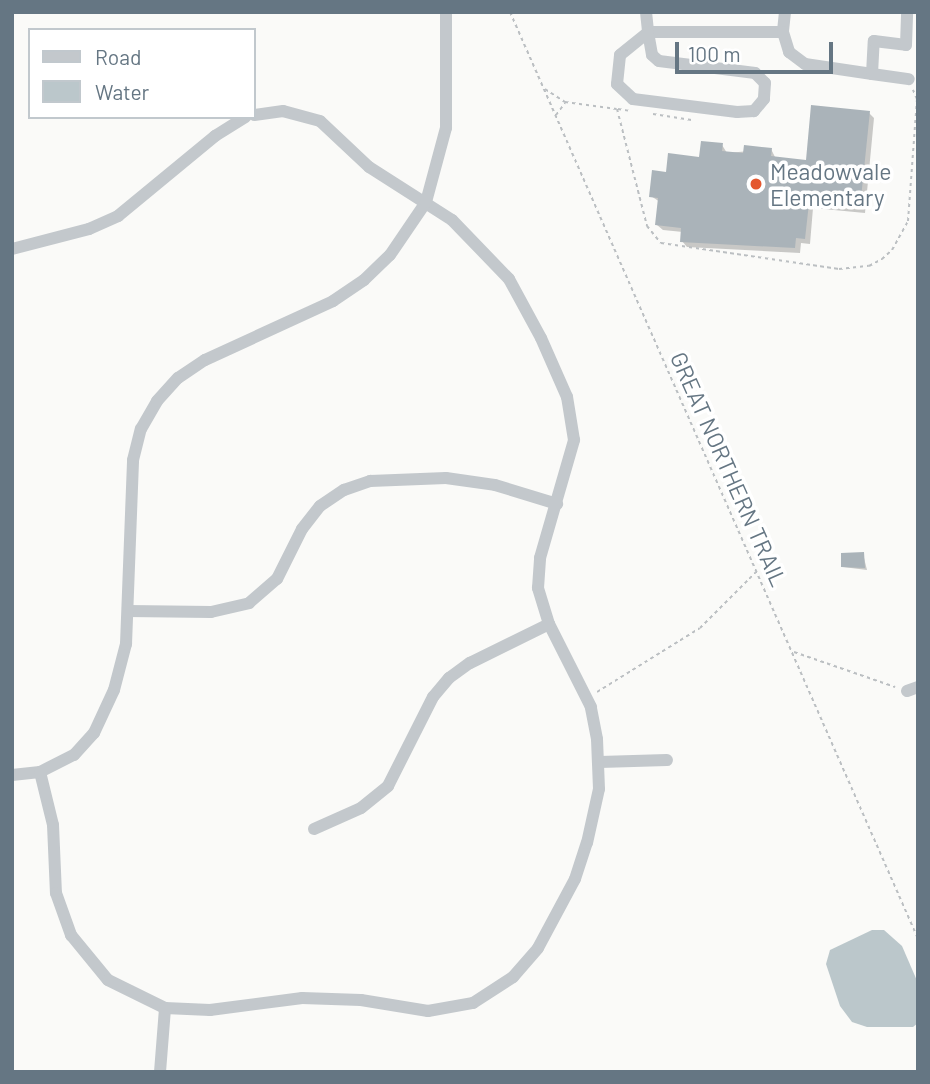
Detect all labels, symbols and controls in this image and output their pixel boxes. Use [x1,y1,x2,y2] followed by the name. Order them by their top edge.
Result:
[28,28,256,119] legend
[678,28,836,72] scale bar
[688,41,741,66] text: 100 m
[95,44,141,69] text: Road
[95,79,149,104] text: Water
[770,157,892,211] place label: Meadowvale Elementary
[748,176,764,192] marker: Meadowvale Elementary
[665,348,793,590] street label: GREAT NORTHERN TRAIL

